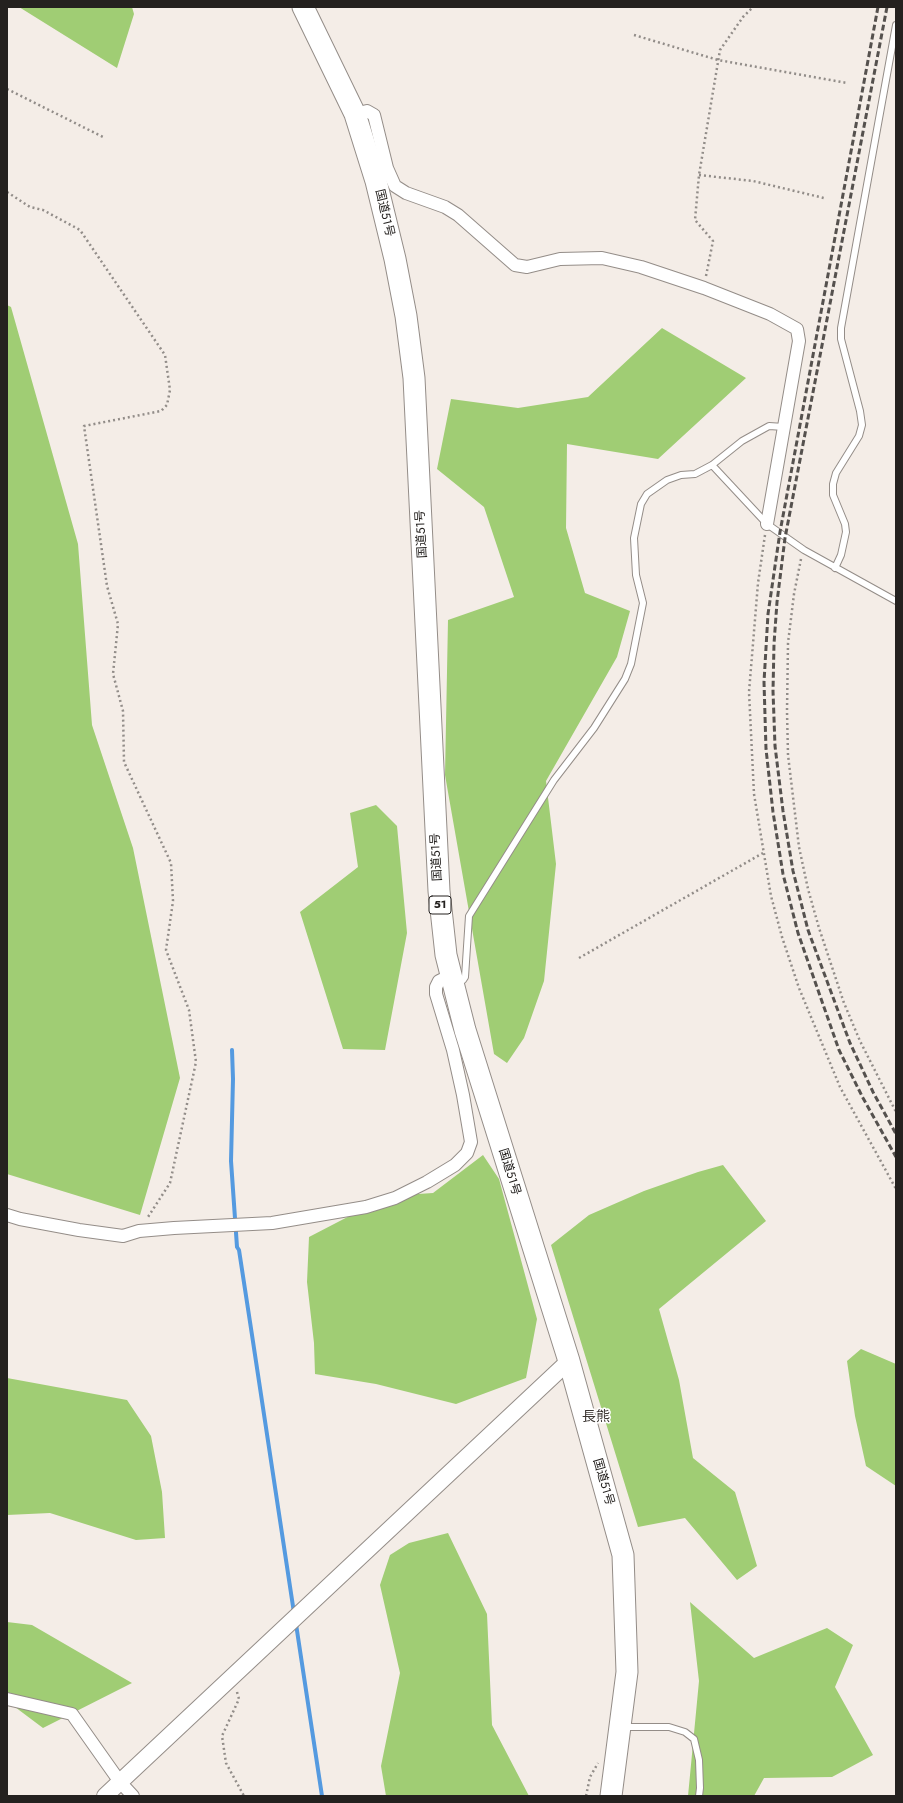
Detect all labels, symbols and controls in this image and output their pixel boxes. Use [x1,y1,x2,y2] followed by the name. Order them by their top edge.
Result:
[372,188,396,238] street label: 国道51号
[414,510,430,558] street label: 国道51号
[429,833,445,881] street label: 国道51号
[429,896,451,914] road number: 51
[495,1147,523,1197] street label: 国道51号
[582,1410,610,1426] district label: 長熊
[589,1457,617,1507] street label: 国道51号

